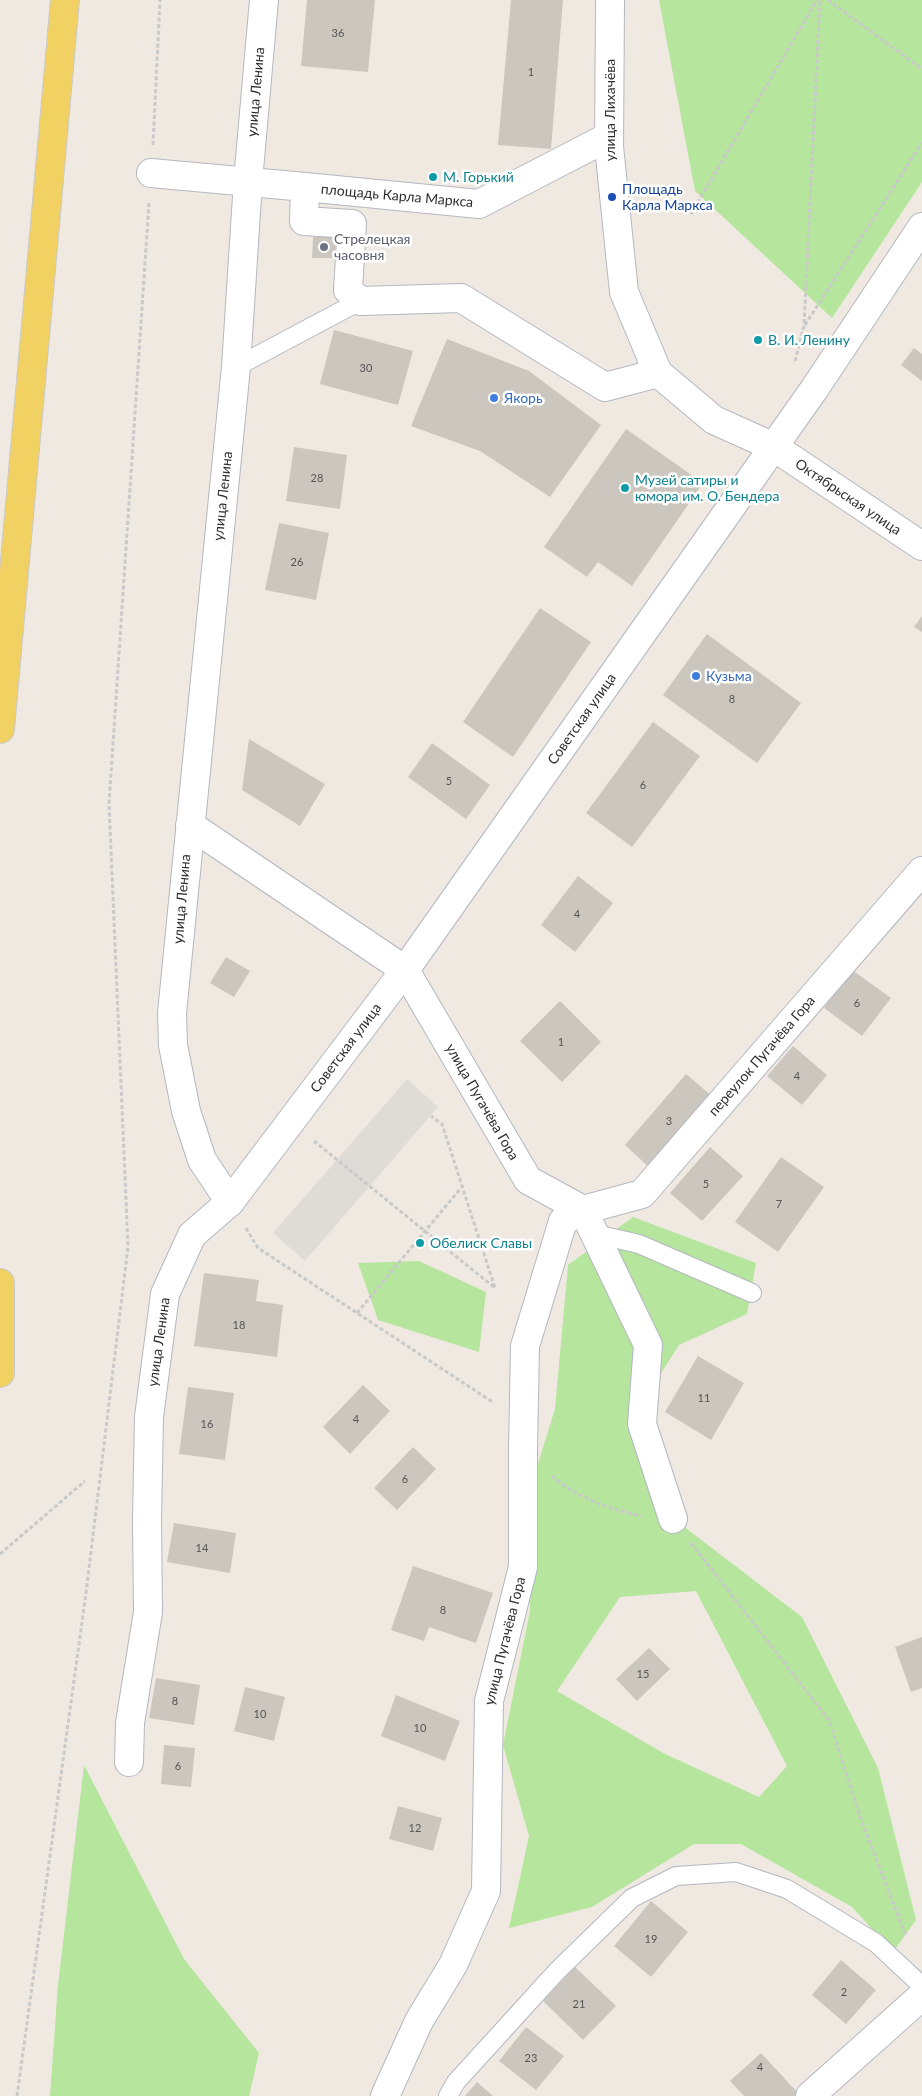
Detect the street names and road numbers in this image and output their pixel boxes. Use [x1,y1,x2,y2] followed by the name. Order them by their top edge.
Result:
[244,46,268,138] street label: улица Ленина
[602,59,618,161] street label: улица Лихачёва
[320,181,474,211] street label: площадь Карла Маркса
[210,450,236,542] street label: улица Ленина
[792,455,904,539] street label: Октябрьская улица
[544,670,620,768] street label: Советская улица
[170,853,194,945] street label: улица Ленина
[705,992,819,1120] street label: переулок Пугачёва Гора
[307,1000,385,1096] street label: Советская улица
[442,1041,522,1163] street label: улица Пугачёва Гора
[144,1296,174,1388] street label: улица Ленина
[481,1575,529,1707] street label: улица Пугачёва Гора

